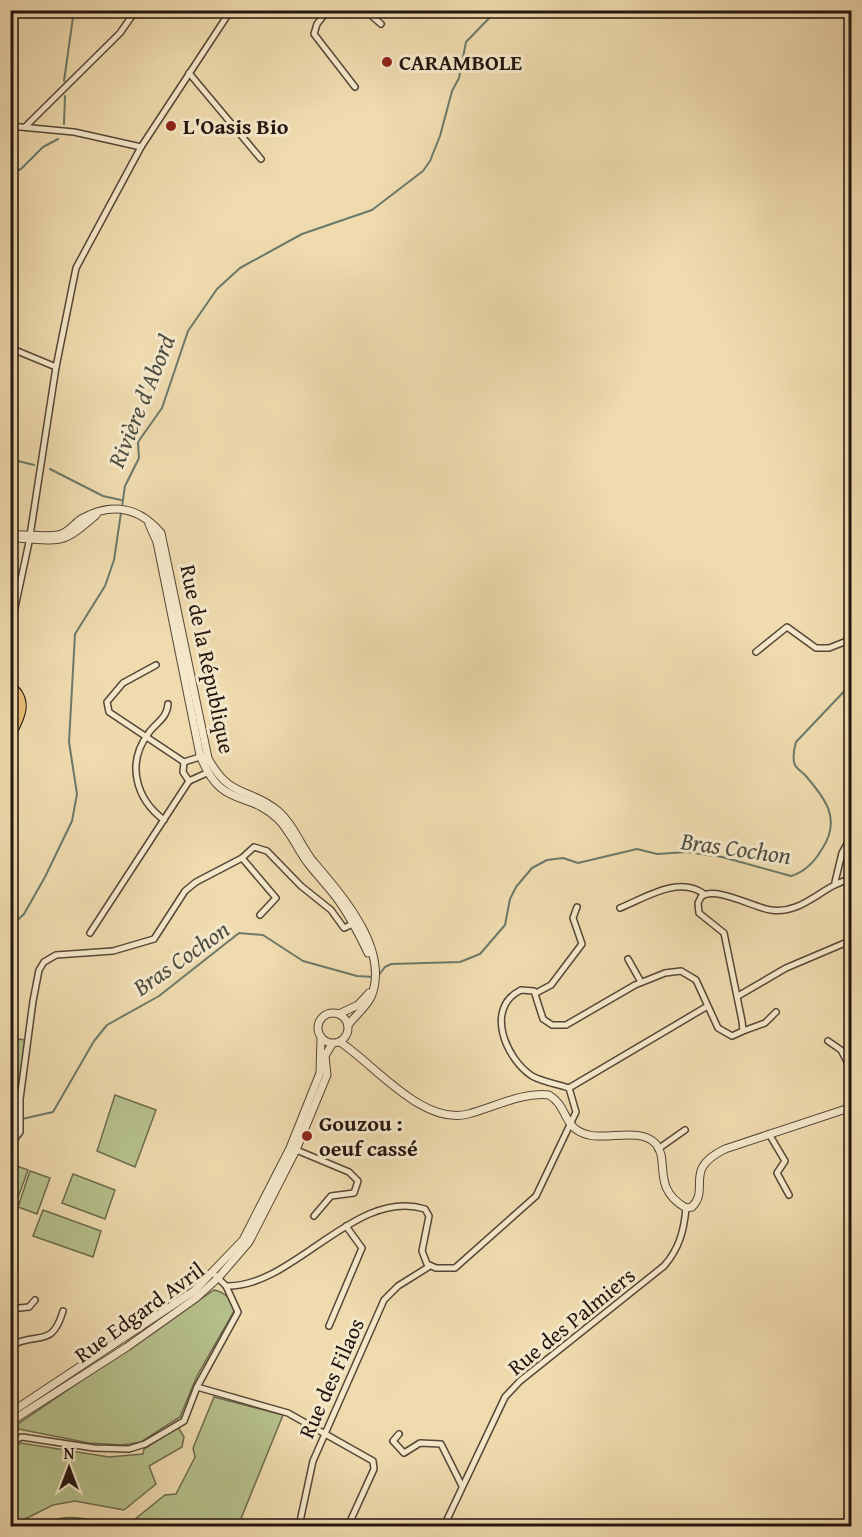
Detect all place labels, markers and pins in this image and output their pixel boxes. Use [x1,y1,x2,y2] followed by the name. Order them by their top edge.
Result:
[399,46,522,78] place label: CARAMBOLE
[380,55,394,69] marker: CARAMBOLE
[183,110,289,142] place label: L'Oasis Bio
[164,119,178,133] marker: L'Oasis Bio
[319,1107,418,1164] place label: Gouzou : oeuf cassé
[300,1129,314,1143] marker: Gouzou : oeuf cassé

